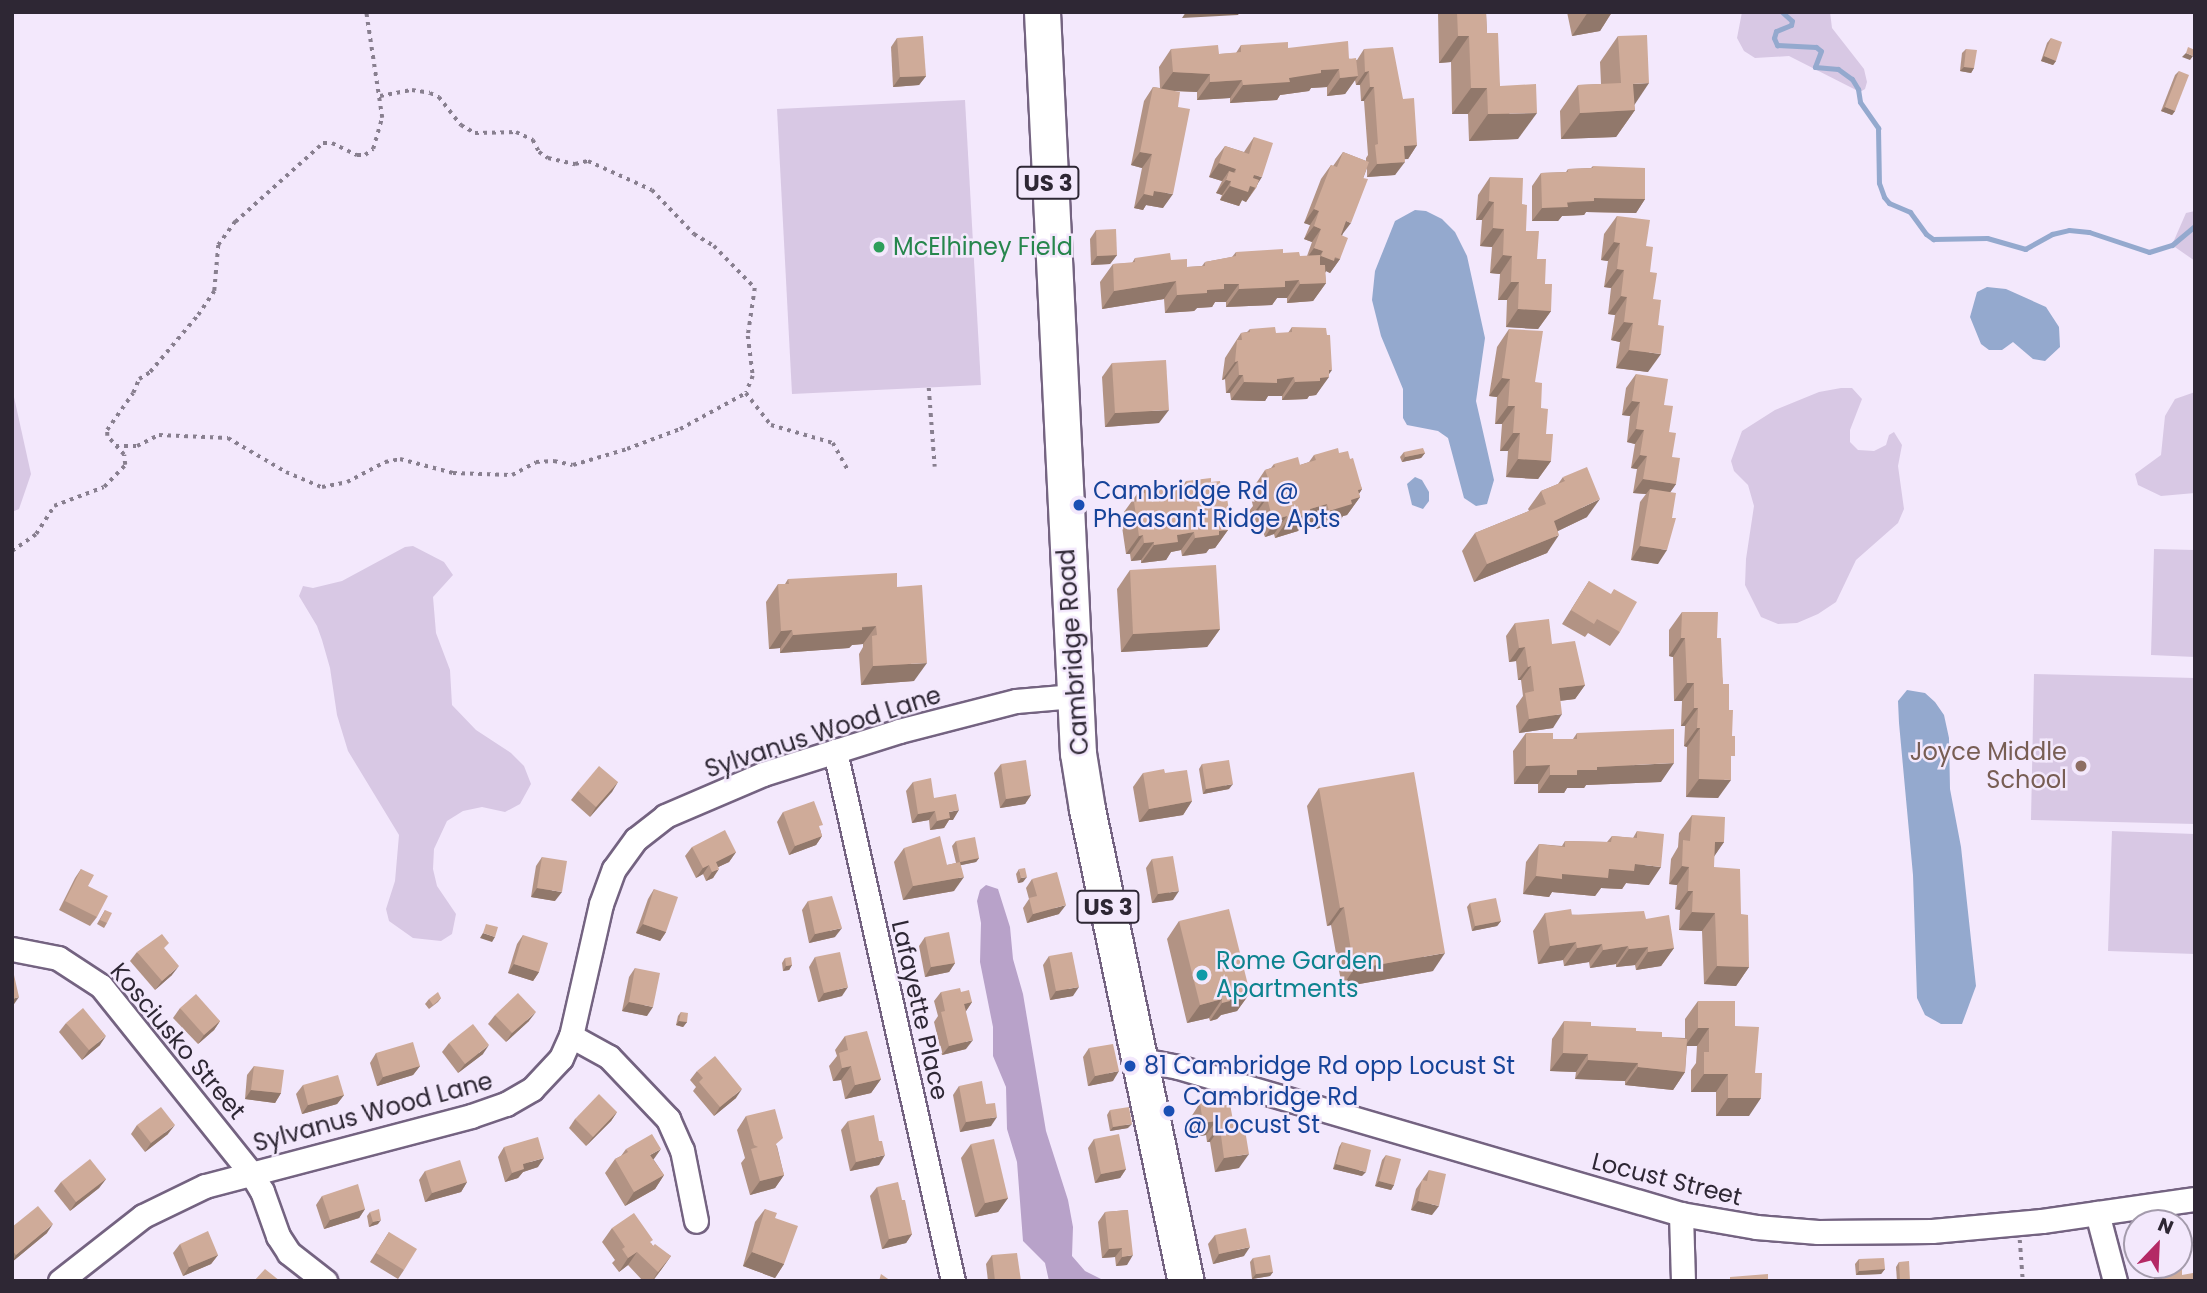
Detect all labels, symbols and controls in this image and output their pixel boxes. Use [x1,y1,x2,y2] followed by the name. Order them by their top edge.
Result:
[1015,164,1081,202] road number: US 3
[893,233,1073,261] place label: McElhiney Field
[871,239,887,255] marker: McElhiney Field
[1093,477,1341,533] place label: Cambridge Rd @ Pheasant Ridge Apts
[1071,497,1087,513] marker: Cambridge Rd @ Pheasant Ridge Apts
[1051,548,1095,756] street label: Cambridge Road
[701,680,945,784] street label: Sylvanus Wood Lane
[1910,738,2067,794] place label: Joyce Middle School
[2073,758,2089,774] marker: Joyce Middle School
[1075,888,1141,926] road number: US 3
[885,917,955,1103] street label: Lafayette Place
[1216,947,1382,1003] place label: Rome Garden Apartments
[104,957,252,1125] street label: Kosciusko Street
[1194,967,1210,983] marker: Rome Garden Apartments
[1144,1052,1515,1080] place label: 81 Cambridge Rd opp Locust St
[1122,1058,1138,1074] marker: 81 Cambridge Rd opp Locust St
[250,1066,496,1158] street label: Sylvanus Wood Lane
[1183,1083,1358,1139] place label: Cambridge Rd @ Locust St
[1161,1103,1177,1119] marker: Cambridge Rd @ Locust St
[1589,1146,1745,1212] street label: Locust Street
[2123,1209,2193,1279] north arrow
[2154,1211,2177,1241] text: N

